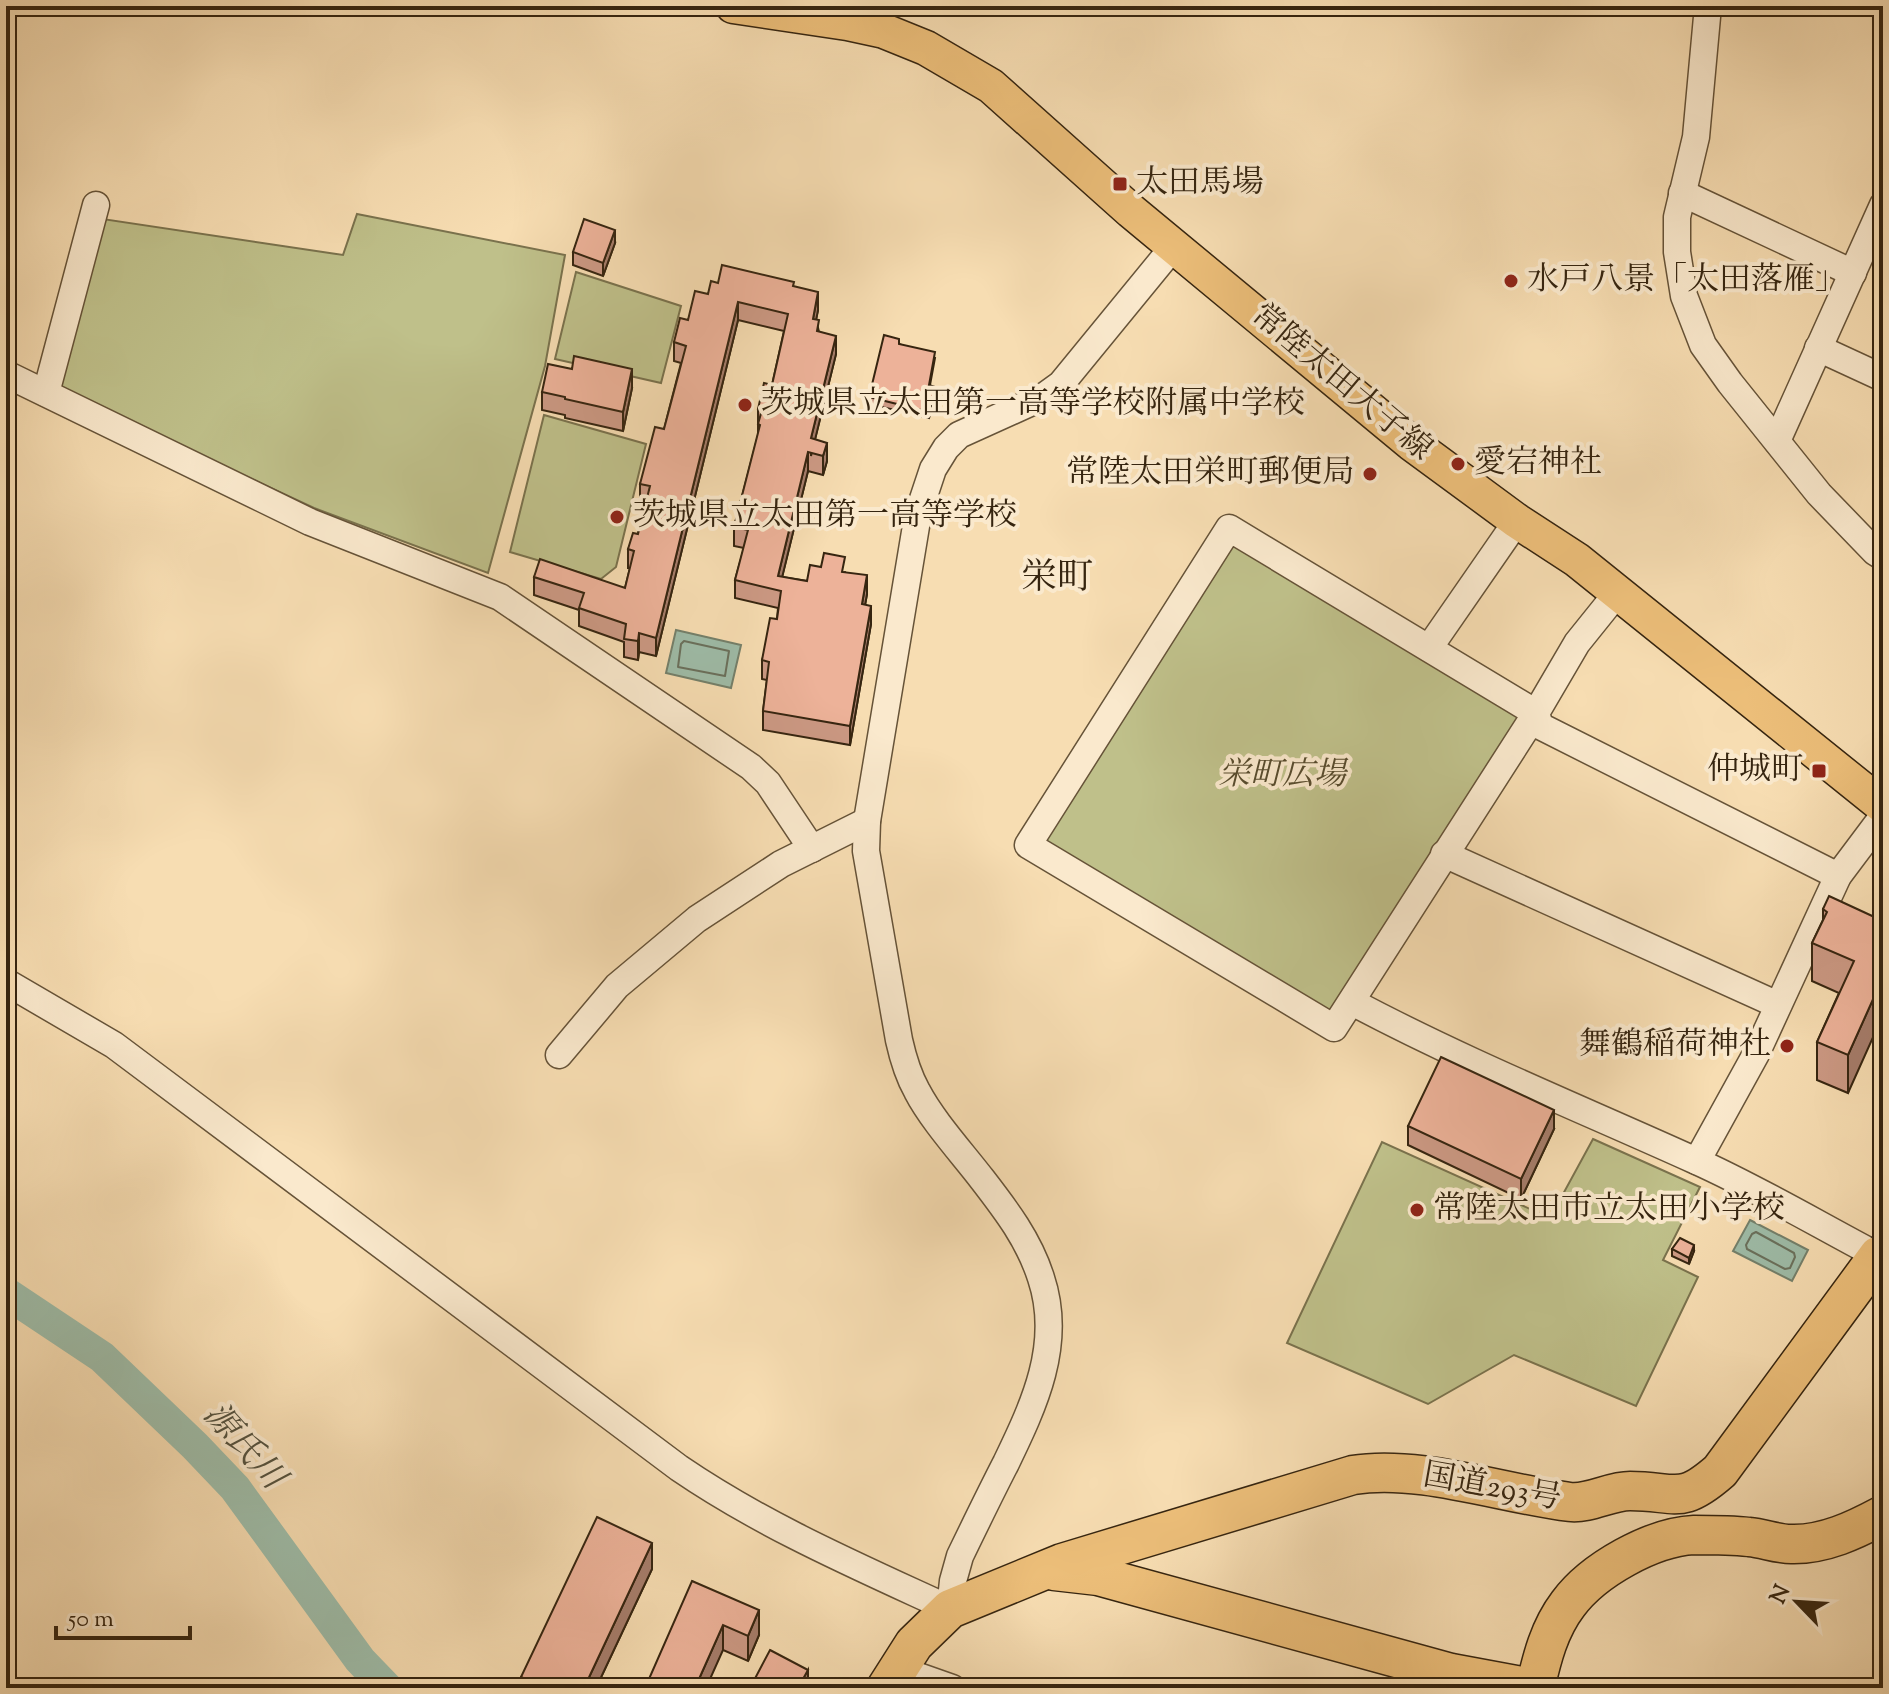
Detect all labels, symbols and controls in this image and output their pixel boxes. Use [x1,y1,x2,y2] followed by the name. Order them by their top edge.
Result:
[1136,161,1264,207] place label: 太田馬場
[1111,175,1129,193] marker: 太田馬場
[1527,258,1847,304] place label: 水戸八景「太田落雁」
[1502,272,1520,290] marker: 水戸八景「太田落雁」
[1240,293,1442,473] street label: 常陸太田大子線
[761,382,1305,428] place label: 茨城県立太田第一高等学校附属中学校
[736,396,754,414] marker: 茨城県立太田第一高等学校附属中学校
[1474,441,1602,487] place label: 愛宕神社
[1066,451,1354,497] place label: 常陸太田栄町郵便局
[1449,455,1467,473] marker: 愛宕神社
[1361,465,1379,483] marker: 常陸太田栄町郵便局
[633,494,1017,540] place label: 茨城県立太田第一高等学校
[608,508,626,526] marker: 茨城県立太田第一高等学校
[1021,553,1093,605] district label: 栄町
[1707,748,1803,794] place label: 仲城町
[1218,753,1349,799] park label: 栄町広場
[1810,762,1828,780] marker: 仲城町
[1579,1023,1771,1069] place label: 舞鶴稲荷神社
[1778,1037,1796,1055] marker: 舞鶴稲荷神社
[1433,1187,1785,1233] place label: 常陸太田市立太田小学校
[1408,1201,1426,1219] marker: 常陸太田市立太田小学校
[191,1393,298,1504] water label: 源氏川
[1419,1453,1565,1523] street label: 国道293号
[1757,1562,1837,1642] north arrow
[1763,1580,1800,1610] text: N
[56,1590,190,1640] scale bar
[66,1603,114,1637] text: 50 m

